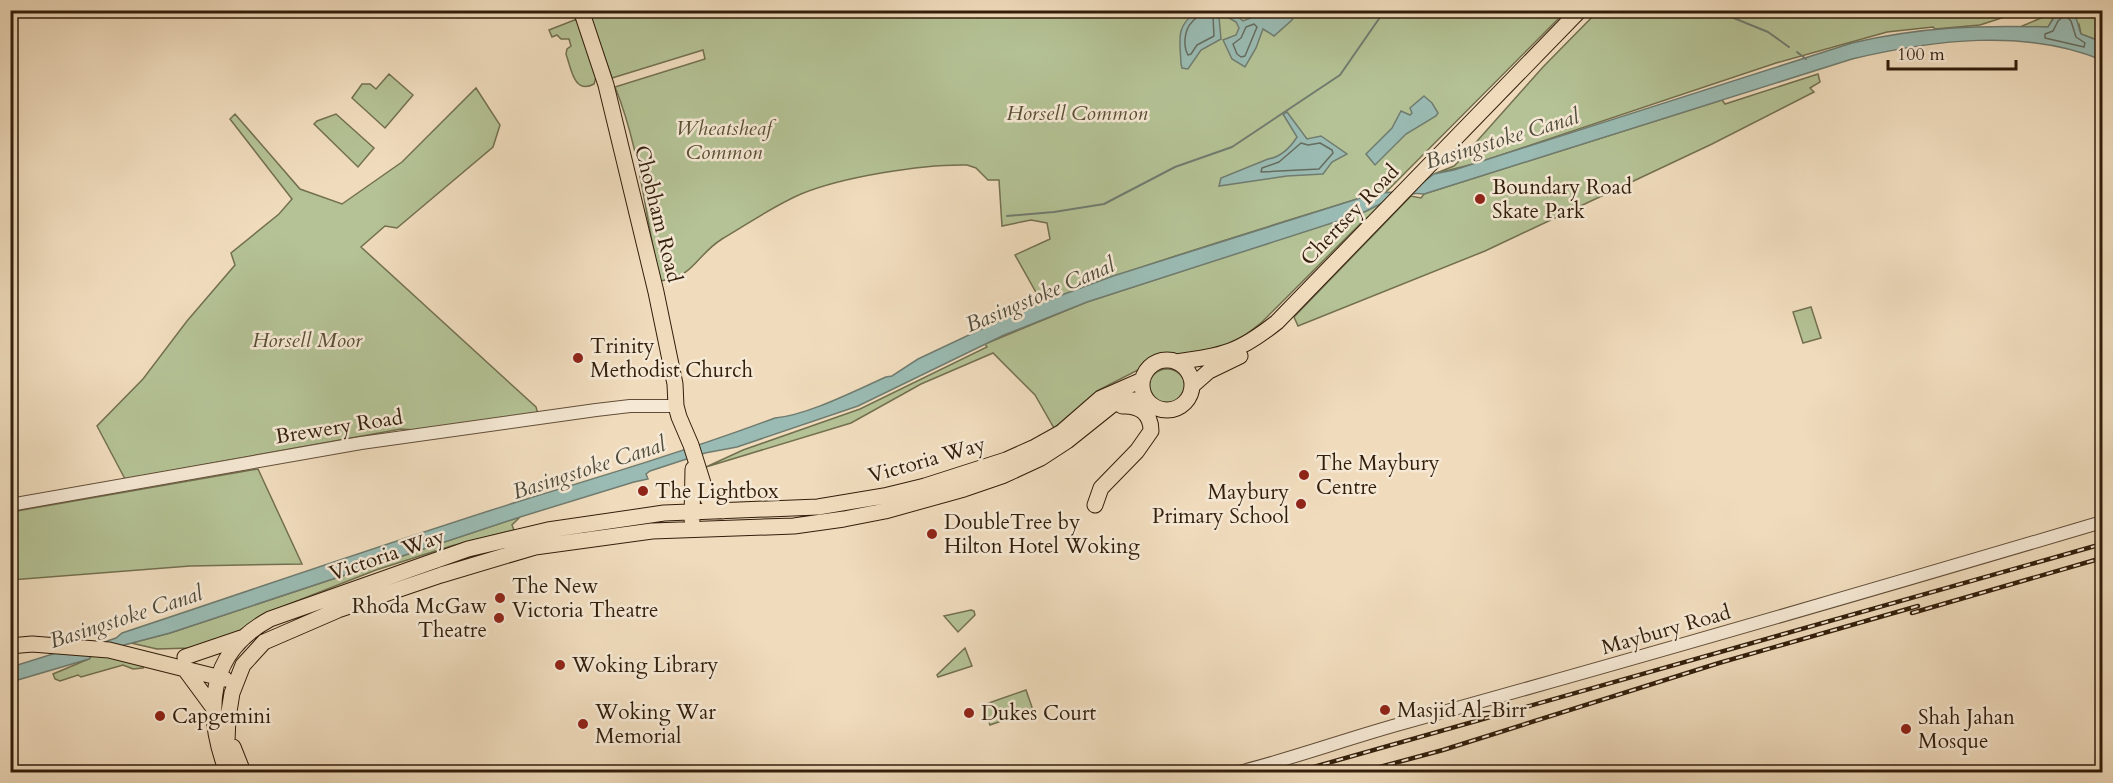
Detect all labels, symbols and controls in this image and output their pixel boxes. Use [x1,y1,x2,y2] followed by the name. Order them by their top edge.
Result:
[1888,33,2016,71] scale bar
[1897,42,1945,67] text: 100 m
[1006,99,1148,128] park label: Horsell Common
[1421,101,1584,177] water label: Basingstoke Canal
[676,114,777,167] park label: Wheatsheaf Common
[627,142,689,286] street label: Chobham Road
[1294,158,1406,272] street label: Chertsey Road
[1492,173,1632,226] place label: Boundary Road Skate Park
[1473,192,1487,206] marker: Boundary Road Skate Park
[961,250,1120,340] water label: Basingstoke Canal
[252,326,363,355] park label: Horsell Moor
[590,332,754,385] place label: Trinity Methodist Church
[571,351,585,365] marker: Trinity Methodist Church
[273,403,405,451] street label: Brewery Road
[508,429,670,507] water label: Basingstoke Canal
[865,429,989,491] street label: Victoria Way
[1316,449,1440,502] place label: The Maybury Centre
[1297,468,1311,482] marker: The Maybury Centre
[655,477,779,506] place label: The Lightbox
[1152,478,1289,531] place label: Maybury Primary School
[636,484,650,498] marker: The Lightbox
[1294,497,1308,511] marker: Maybury Primary School
[944,508,1140,561] place label: DoubleTree by Hilton Hotel Woking
[325,522,449,588] street label: Victoria Way
[925,527,939,541] marker: DoubleTree by Hilton Hotel Woking
[512,572,659,625] place label: The New Victoria Theatre
[45,578,207,656] water label: Basingstoke Canal
[493,591,507,605] marker: The New Victoria Theatre
[352,592,487,645] place label: Rhoda McGaw Theatre
[1598,598,1734,662] street label: Maybury Road
[492,611,506,625] marker: Rhoda McGaw Theatre
[571,651,718,680] place label: Woking Library
[553,658,567,672] marker: Woking Library
[1397,696,1527,725] place label: Masjid Al-Birr
[594,698,716,751] place label: Woking War Memorial
[981,699,1097,728] place label: Dukes Court
[172,702,271,731] place label: Capgemini
[1378,703,1392,717] marker: Masjid Al-Birr
[1918,703,2015,756] place label: Shah Jahan Mosque
[962,706,976,720] marker: Dukes Court
[153,709,167,723] marker: Capgemini
[576,717,590,731] marker: Woking War Memorial
[1899,722,1913,736] marker: Shah Jahan Mosque

